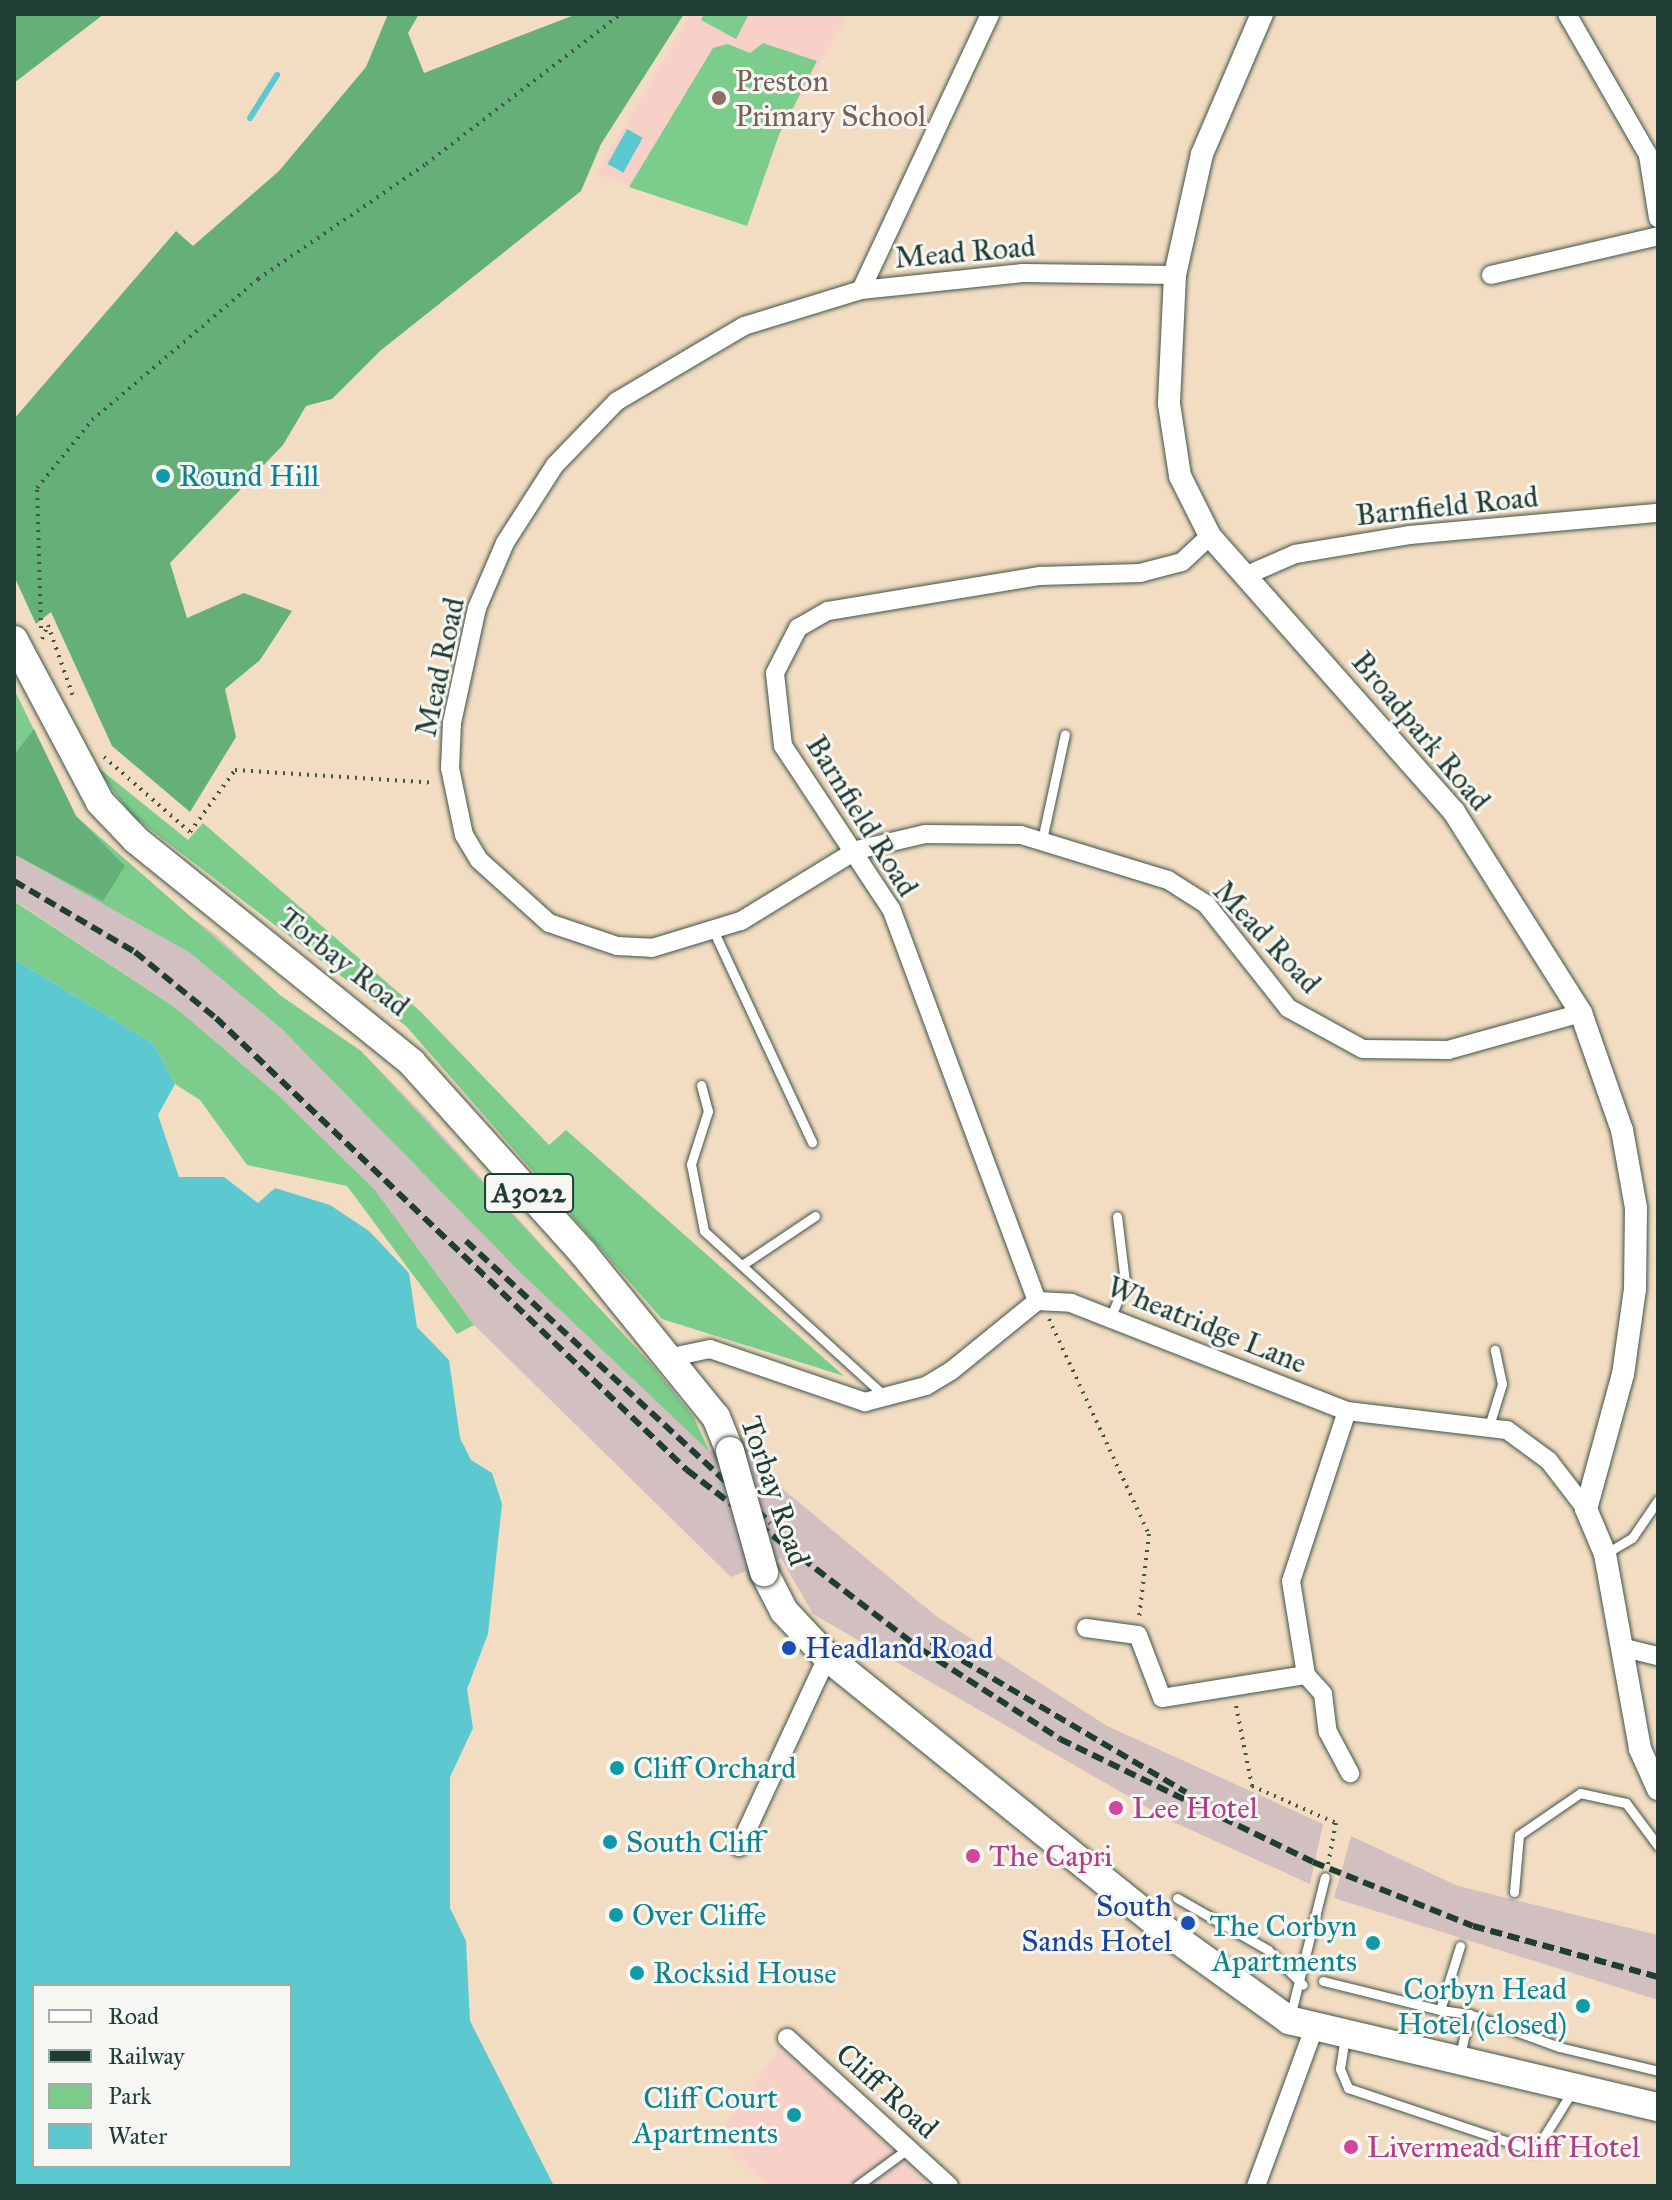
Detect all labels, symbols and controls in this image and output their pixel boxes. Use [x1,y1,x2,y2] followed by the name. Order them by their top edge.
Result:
[735,63,926,134] place label: Preston Primary School
[710,89,728,107] marker: Preston Primary School
[893,228,1037,276] street label: Mead Road
[179,458,319,494] place label: Round Hill
[154,467,172,485] marker: Round Hill
[1354,479,1540,533] street label: Barnfield Road
[408,594,472,740] street label: Mead Road
[1344,644,1498,818] street label: Broadpark Road
[798,729,926,903] street label: Barnfield Road
[1206,873,1328,1001] street label: Mead Road
[272,900,416,1024] street label: Torbay Road
[483,1169,575,1217] road number: A3022
[1102,1269,1312,1381] street label: Wheatridge Lane
[733,1411,817,1571] street label: Torbay Road
[805,1630,993,1666] place label: Headland Road
[780,1639,798,1657] marker: Headland Road
[633,1750,796,1786] place label: Cliff Orchard
[608,1759,626,1777] marker: Cliff Orchard
[1132,1790,1258,1826] place label: Lee Hotel
[1107,1799,1125,1817] marker: Lee Hotel
[626,1824,763,1860] place label: South Cliff
[601,1833,619,1851] marker: South Cliff
[989,1838,1113,1874] place label: The Capri
[964,1847,982,1865] marker: The Capri
[1021,1888,1172,1958] place label: South Sands Hotel
[632,1897,766,1933] place label: Over Cliffe
[607,1906,625,1924] marker: Over Cliffe
[1210,1908,1357,1978] place label: The Corbyn Apartments
[1179,1914,1197,1932] marker: South Sands Hotel
[1364,1934,1382,1952] marker: The Corbyn Apartments
[653,1955,837,1991] place label: Rocksid House
[628,1964,646,1982] marker: Rocksid House
[1397,1971,1567,2042] place label: Corbyn Head Hotel (closed)
[32,1984,292,2168] legend
[1574,1997,1592,2015] marker: Corbyn Head Hotel (closed)
[108,2001,159,2031] text: Road
[828,2036,946,2146] street label: Cliff Road
[108,2041,185,2071] text: Railway
[633,2080,778,2150] place label: Cliff Court Apartments
[108,2081,151,2111] text: Park
[785,2106,803,2124] marker: Cliff Court Apartments
[108,2121,167,2151] text: Water
[1367,2129,1640,2165] place label: Livermead Cliff Hotel
[1342,2138,1360,2156] marker: Livermead Cliff Hotel

